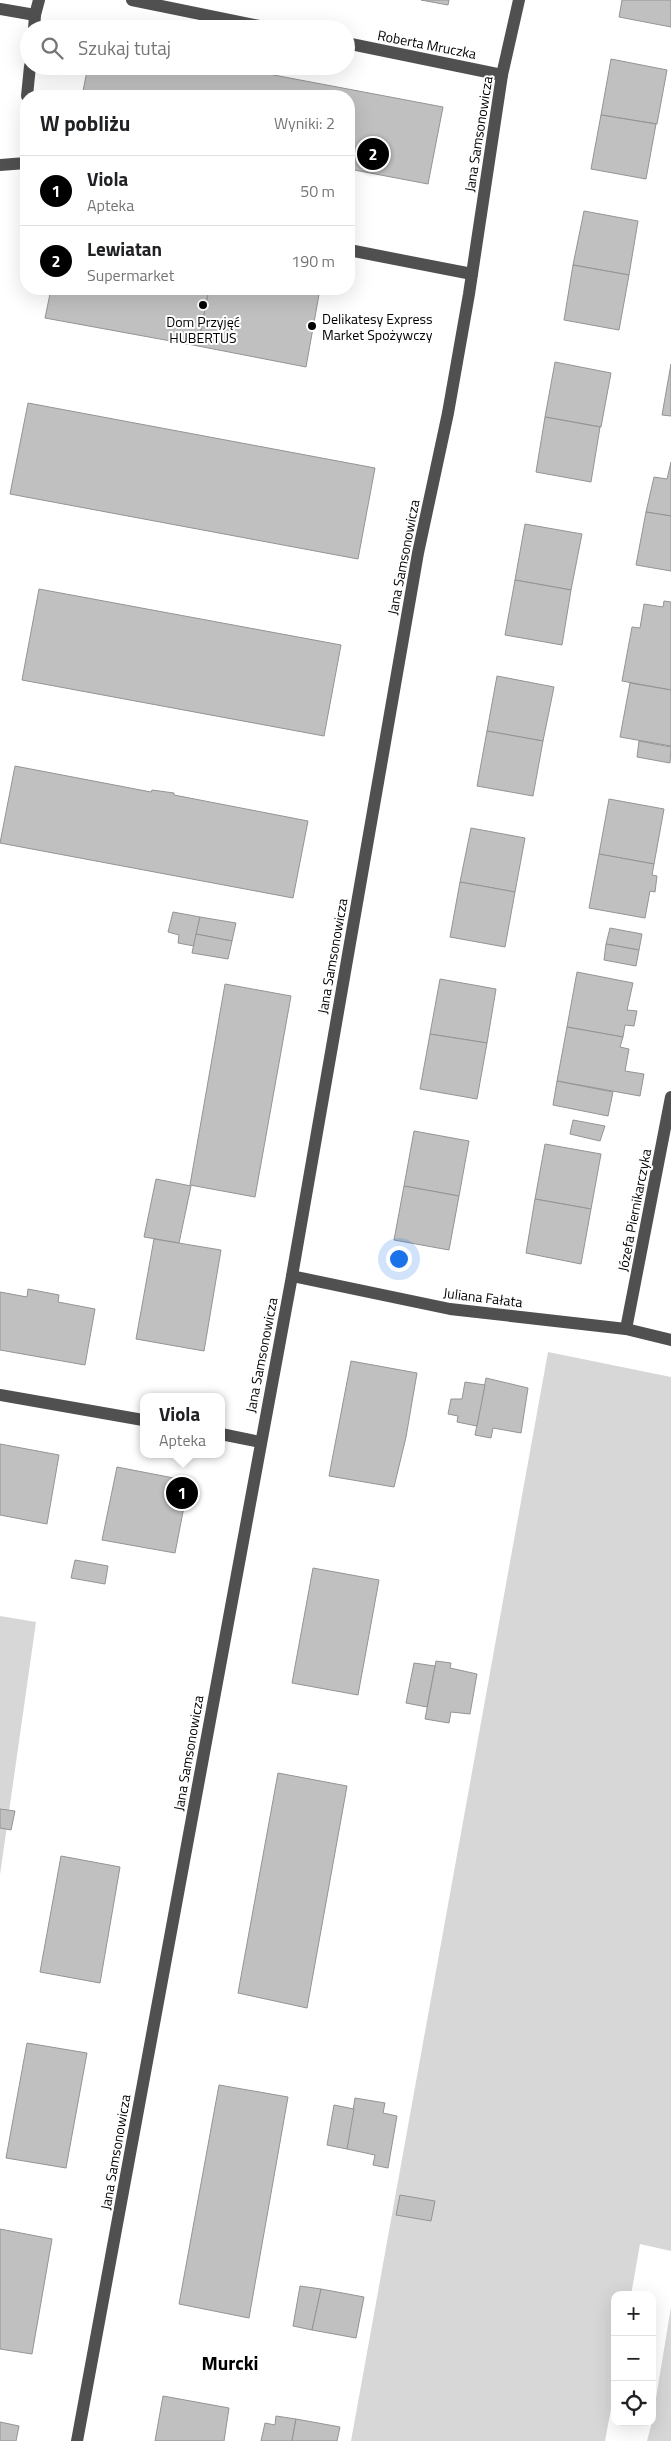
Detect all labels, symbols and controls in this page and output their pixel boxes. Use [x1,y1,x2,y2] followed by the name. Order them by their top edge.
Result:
[20,20,355,75] search box
[376,24,478,64] street label: Roberta Mruczka
[78,33,171,62] text: Szukaj tutaj
[38,34,66,62] icon: search
[458,75,498,193] street label: Jana Samsonowicza
[40,107,130,139] text: W pobliżu
[274,111,335,135] text: Wyniki: 2
[357,135,389,173] pin: 2
[87,164,128,193] text: Viola
[52,179,60,203] text: 1
[300,179,335,203] text: 50 m
[87,193,134,217] text: Apteka
[87,234,162,263] text: Lewiatan
[52,249,60,273] text: 2
[291,249,335,273] text: 190 m
[87,263,174,287] text: Supermarket
[197,299,209,311] marker: Dom Przyjęć HUBERTUS
[322,308,433,345] place label: Delikatesy Express Market Spożywczy
[166,311,240,348] place label: Dom Przyjęć HUBERTUS
[306,320,318,332] marker: Delikatesy Express Market Spożywczy
[382,498,424,616] street label: Jana Samsonowicza
[312,897,352,1015] street label: Jana Samsonowicza
[612,1147,656,1273] street label: Józefa Piernikarczyka
[386,1246,412,1272] your location
[442,1282,524,1312] street label: Juliana Fałata
[240,1296,282,1414] street label: Jana Samsonowicza
[140,1393,225,1458] popup
[159,1399,200,1428] text: Viola
[159,1428,206,1452] text: Apteka
[166,1474,198,1512] pin: 1
[168,1694,208,1812] street label: Jana Samsonowicza
[95,2093,135,2211] street label: Jana Samsonowicza
[611,2291,656,2426] map controls
[611,2291,656,2336] button: +
[611,2336,656,2381] button: −
[201,2348,259,2377] district label: Murcki
[611,2381,656,2426] button: locate

